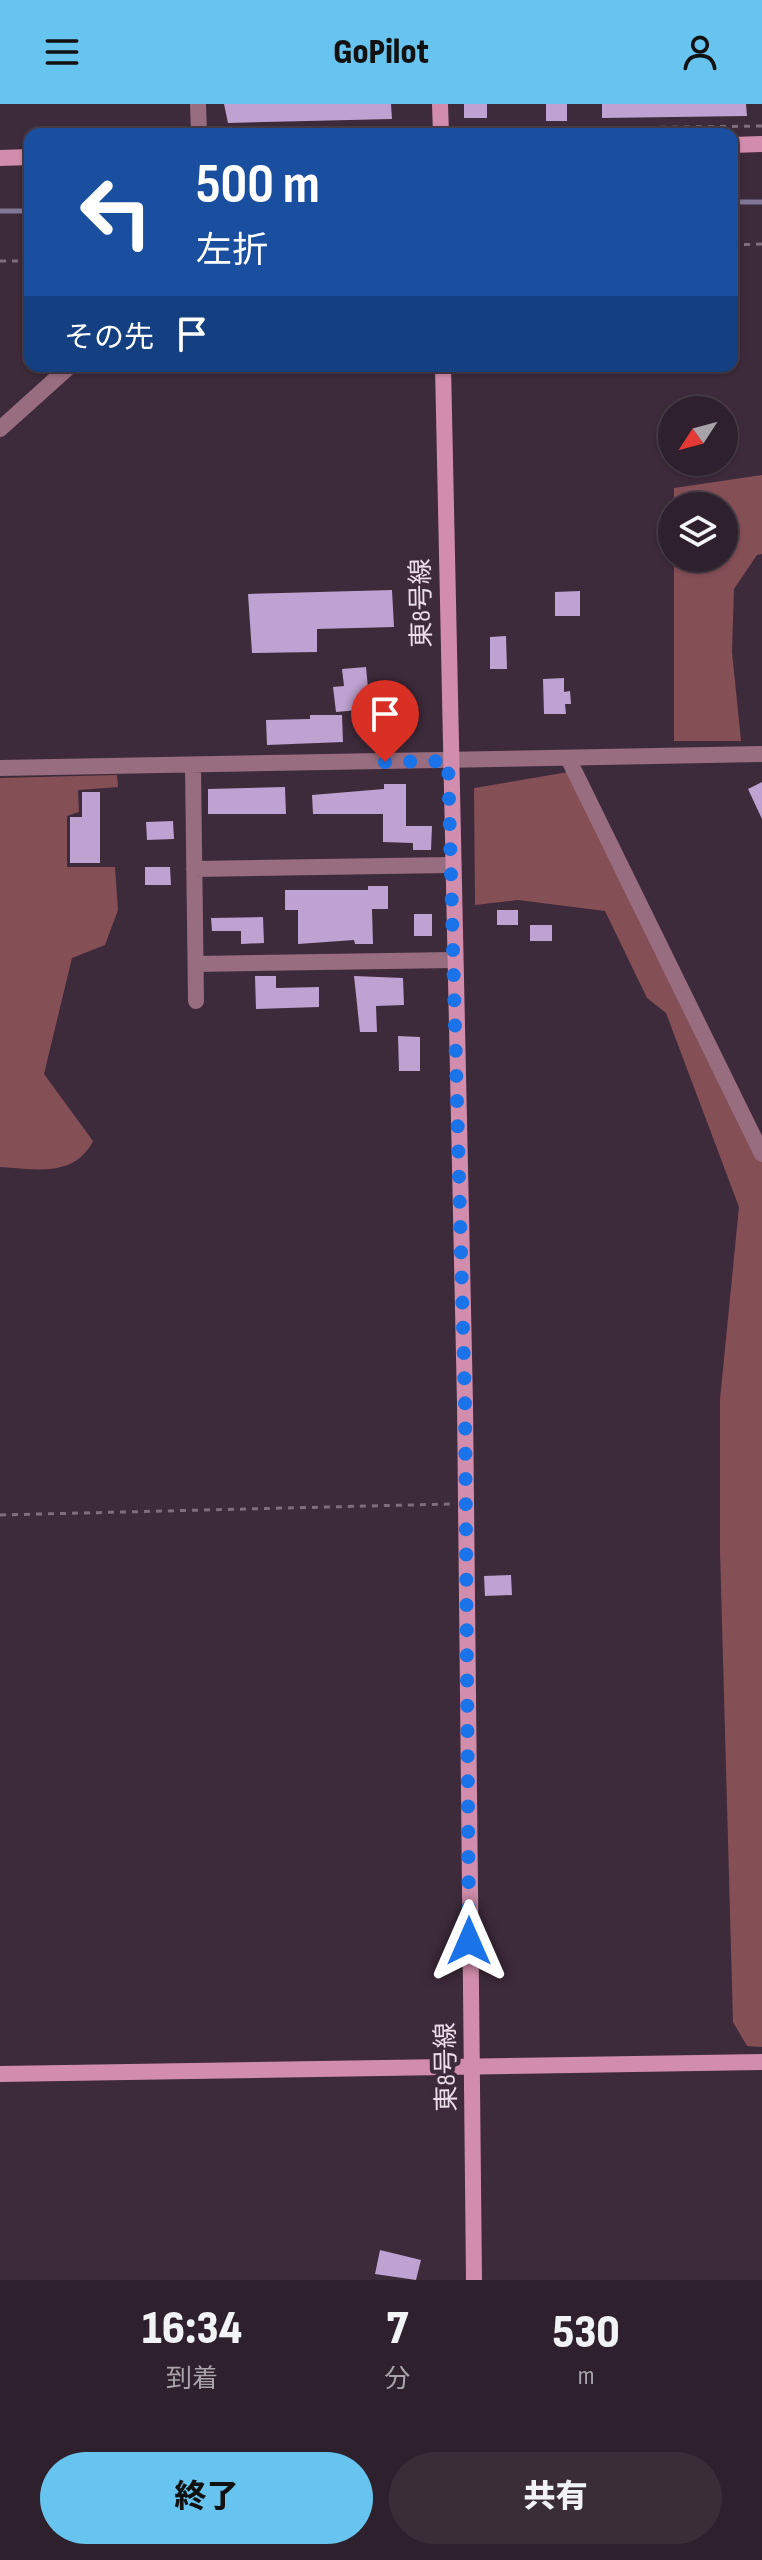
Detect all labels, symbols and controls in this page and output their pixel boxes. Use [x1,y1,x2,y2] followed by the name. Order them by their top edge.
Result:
[40,30,84,74] icon: menu
[678,30,722,74] icon: person
[333,31,429,74] text: GoPilot
[196,152,320,219] text: 500 m
[64,160,168,264] icon: left
[196,230,268,273] text: 左折
[170,312,214,356] icon: arrive
[64,320,154,356] text: その先
[658,396,738,476] north arrow
[658,396,738,572] map controls
[658,492,738,572] button: layers
[406,558,438,648] street label: 東8号線
[351,680,419,762] pin
[363,692,407,736] icon: arrive
[427,1899,511,1983] position arrow
[431,2022,463,2112] street label: 東8号線
[142,2300,242,2357] text: 16:34
[386,2300,408,2357] text: 7
[552,2304,620,2361] text: 530
[578,2361,594,2392] text: m
[166,2364,218,2395] text: 到着
[384,2364,410,2395] text: 分
[40,2452,373,2544] button: 終了
[389,2452,722,2544] button: 共有

